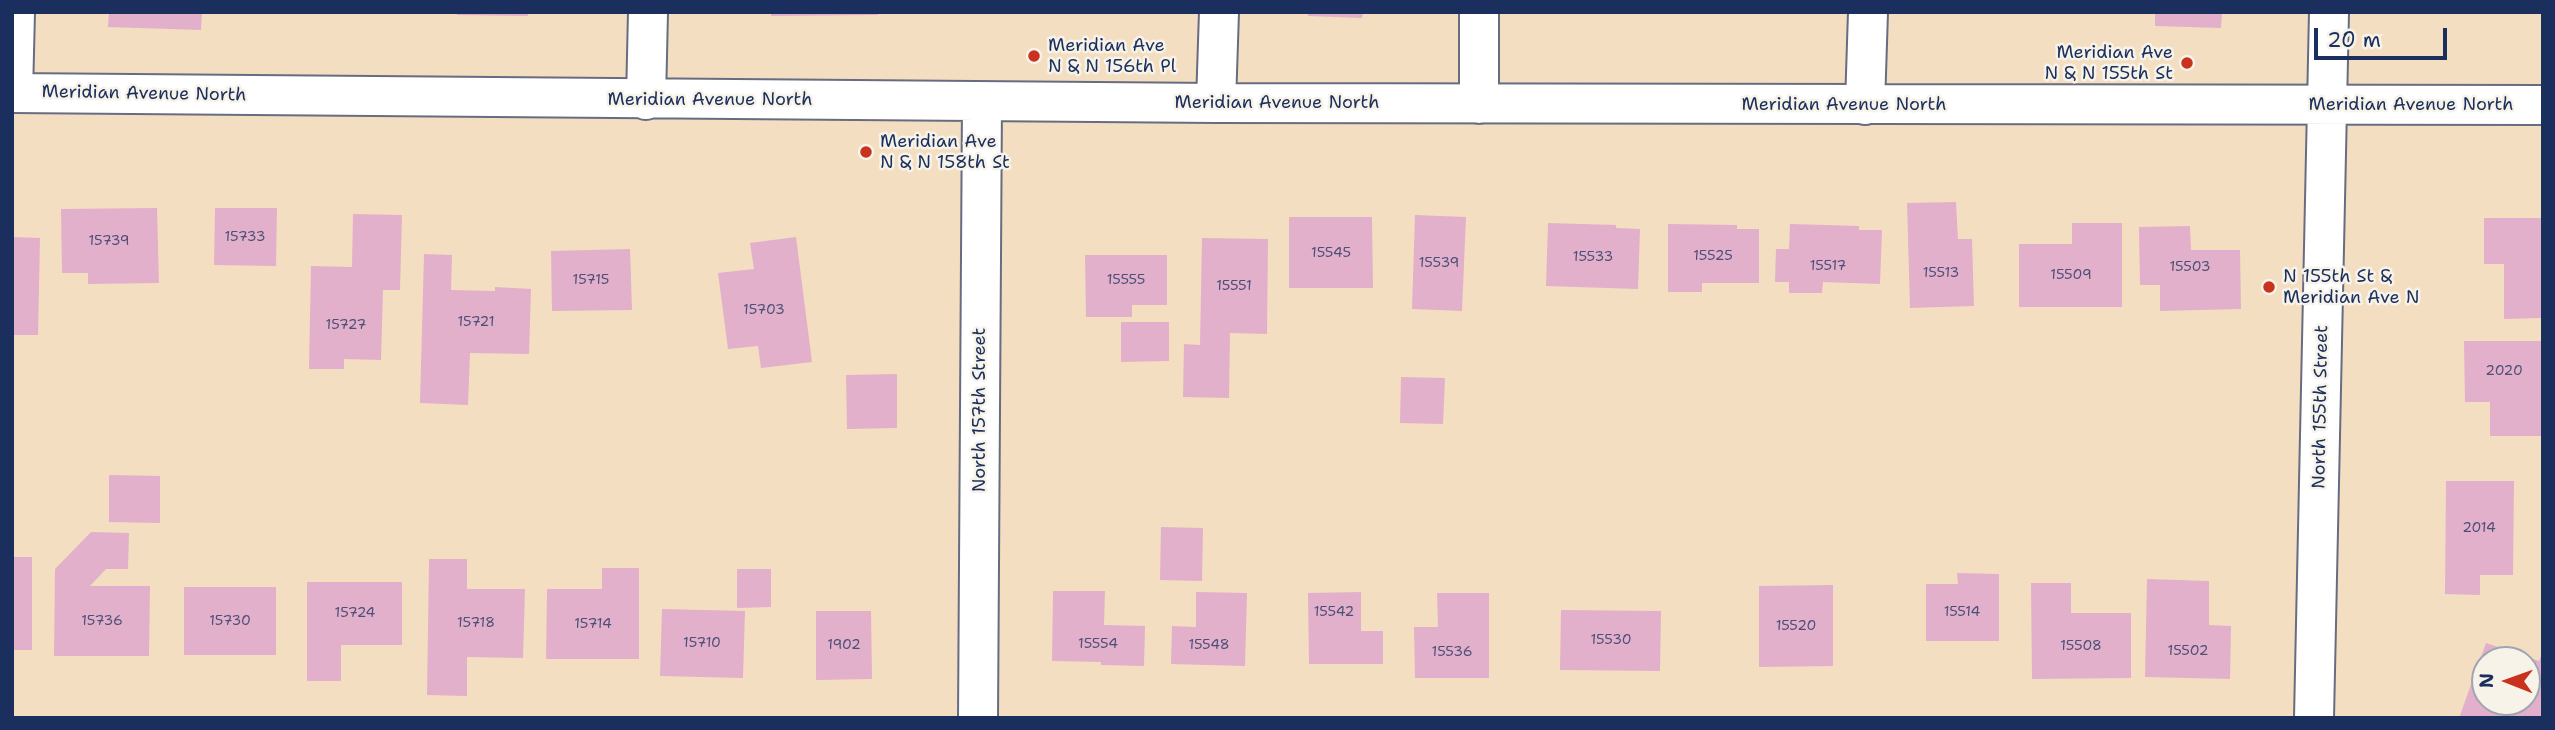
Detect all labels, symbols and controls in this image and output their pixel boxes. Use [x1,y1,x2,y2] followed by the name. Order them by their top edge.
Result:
[2317,14,2450,58] scale bar
[2327,26,2381,54] text: 20 m
[1048,35,1176,78] place label: Meridian Ave N & N 156th Pl
[2044,42,2173,84] place label: Meridian Ave N & N 155th St
[1026,48,1042,64] marker: Meridian Ave N & N 156th Pl
[2179,55,2195,71] marker: Meridian Ave N & N 155th St
[41,81,247,107] street label: Meridian Avenue North
[608,89,812,111] street label: Meridian Avenue North
[1175,92,1379,114] street label: Meridian Avenue North
[1742,94,1946,116] street label: Meridian Avenue North
[2309,94,2513,116] street label: Meridian Avenue North
[880,131,1010,174] place label: Meridian Ave N & N 158th St
[858,144,874,160] marker: Meridian Ave N & N 158th St
[224,229,266,245] house number: 15733
[88,233,130,249] house number: 15739
[1311,245,1351,261] house number: 15545
[1693,248,1733,264] house number: 15525
[1573,249,1613,265] house number: 15533
[1419,255,1459,271] house number: 15539
[1810,258,1846,274] house number: 15517
[2169,259,2211,275] house number: 15503
[1923,265,1959,281] house number: 15513
[2283,266,2419,308] place label: N 155th St & Meridian Ave N
[2050,267,2092,283] house number: 15509
[573,272,609,288] house number: 15715
[1107,272,1145,288] house number: 15555
[1216,278,1252,294] house number: 15551
[2261,279,2277,295] marker: N 155th St & Meridian Ave N
[743,302,785,318] house number: 15703
[457,314,495,330] house number: 15721
[326,317,366,333] house number: 15727
[2309,325,2333,489] street label: North 155th Street
[969,328,991,492] street label: North 157th Street
[2485,363,2523,379] house number: 2020
[2462,520,2496,536] house number: 2014
[1314,604,1354,620] house number: 15542
[1944,604,1980,620] house number: 15514
[335,605,375,621] house number: 15724
[81,613,123,629] house number: 15736
[209,613,251,629] house number: 15730
[457,615,495,631] house number: 15718
[574,616,612,632] house number: 15714
[1776,618,1816,634] house number: 15520
[1590,632,1632,648] house number: 15530
[683,635,721,651] house number: 15710
[1078,636,1118,652] house number: 15554
[827,637,861,653] house number: 1902
[1188,637,1230,653] house number: 15548
[2060,638,2102,654] house number: 15508
[2168,643,2208,659] house number: 15502
[1432,644,1472,660] house number: 15536
[2471,646,2541,716] north arrow
[2474,673,2499,688] text: N

